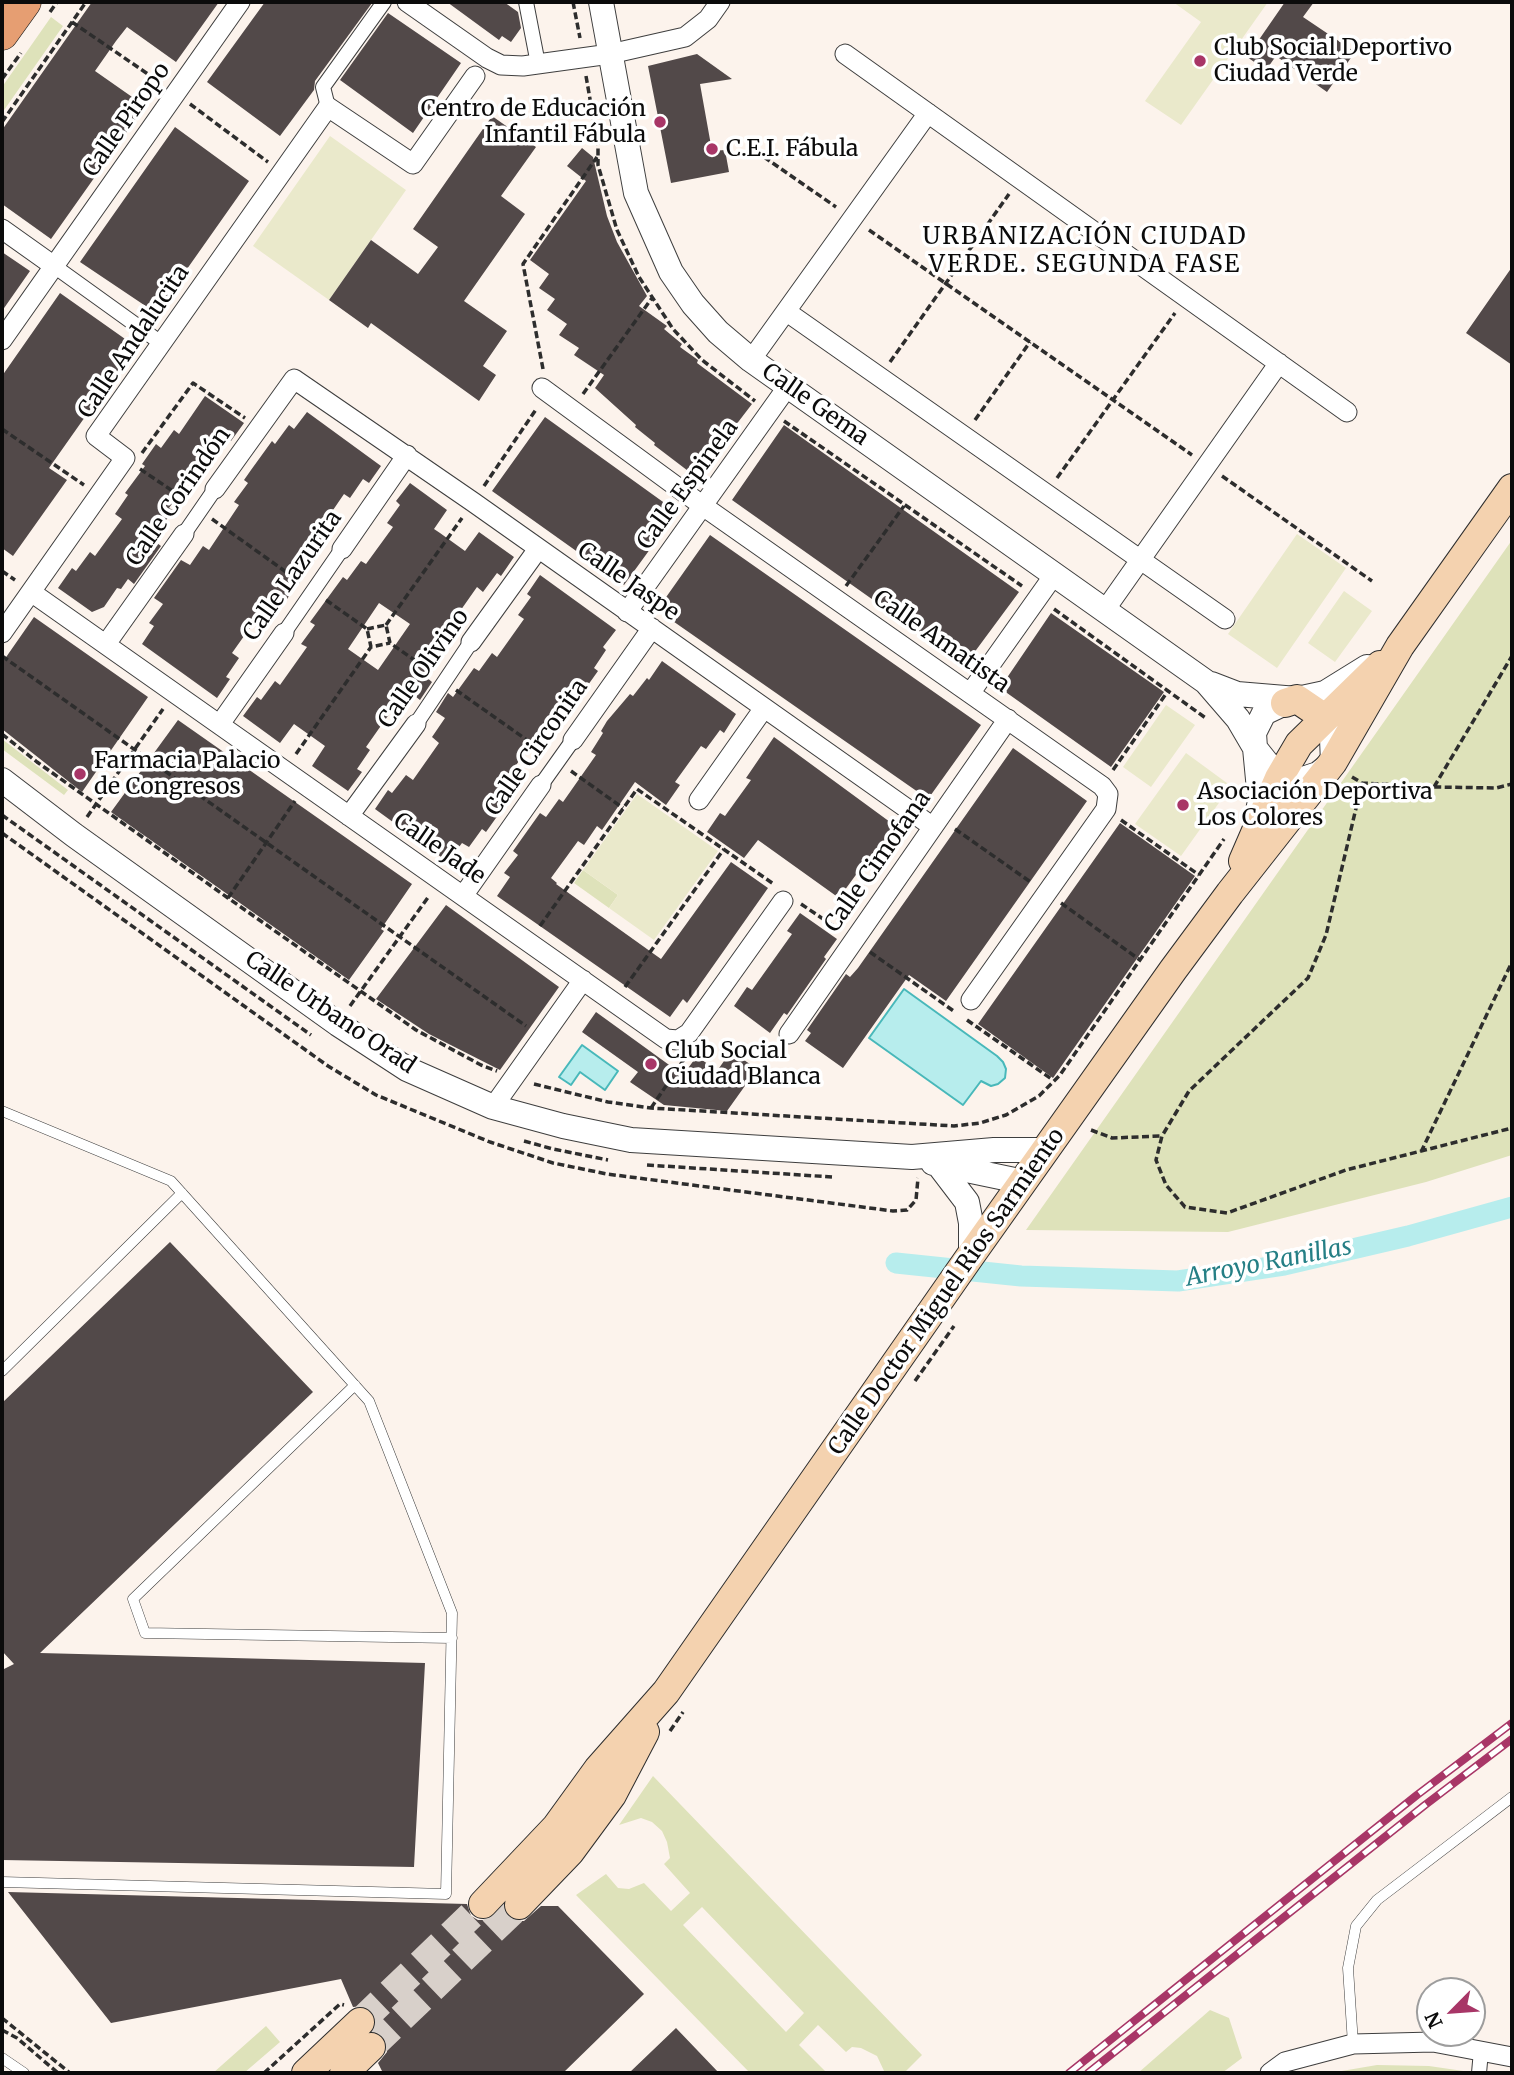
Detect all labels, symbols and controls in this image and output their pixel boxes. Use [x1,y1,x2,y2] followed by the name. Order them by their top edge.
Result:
[1214,34,1452,88] place label: Club Social Deportivo Ciudad Verde
[1192,53,1208,69] marker: Club Social Deportivo Ciudad Verde
[78,58,176,182] street label: Calle Piropo
[421,95,646,149] place label: Centro de Educación Infantil Fábula
[652,114,668,130] marker: Centro de Educación Infantil Fábula
[726,135,858,163] place label: C.E.I. Fábula
[704,141,720,157] marker: C.E.I. Fábula
[925,223,1245,279] district label: URBANIZACIÓN CIUDAD VERDE. SEGUNDA FASE
[73,260,195,424] street label: Calle Andalucita
[756,358,874,452] street label: Calle Gema
[632,415,744,555] street label: Calle Espinela
[121,422,237,572] street label: Calle Corindón
[238,506,348,646] street label: Calle Lazurita
[572,537,684,627] street label: Calle Jaspe
[868,585,1014,699] street label: Calle Amatista
[373,604,475,734] street label: Calle Olivino
[480,675,594,821] street label: Calle Circonita
[94,747,281,801] place label: Farmacia Palacio de Congresos
[72,766,88,782] marker: Farmacia Palacio de Congresos
[1197,778,1433,832] place label: Asociación Deportiva Los Colores
[819,786,937,938] street label: Calle Cimofana
[1175,797,1191,813] marker: Asociación Deportiva Los Colores
[388,807,490,891] street label: Calle Jade
[240,946,420,1080] street label: Calle Urbano Orad
[665,1037,821,1091] place label: Club Social Ciudad Blanca
[643,1056,659,1072] marker: Club Social Ciudad Blanca
[823,1123,1071,1461] street label: Calle Doctor Miguel Rios Sarmiento
[1184,1233,1354,1293] water label: Arroyo Ranillas
[1416,1977,1486,2047] north arrow
[1420,2008,1448,2032] text: N

